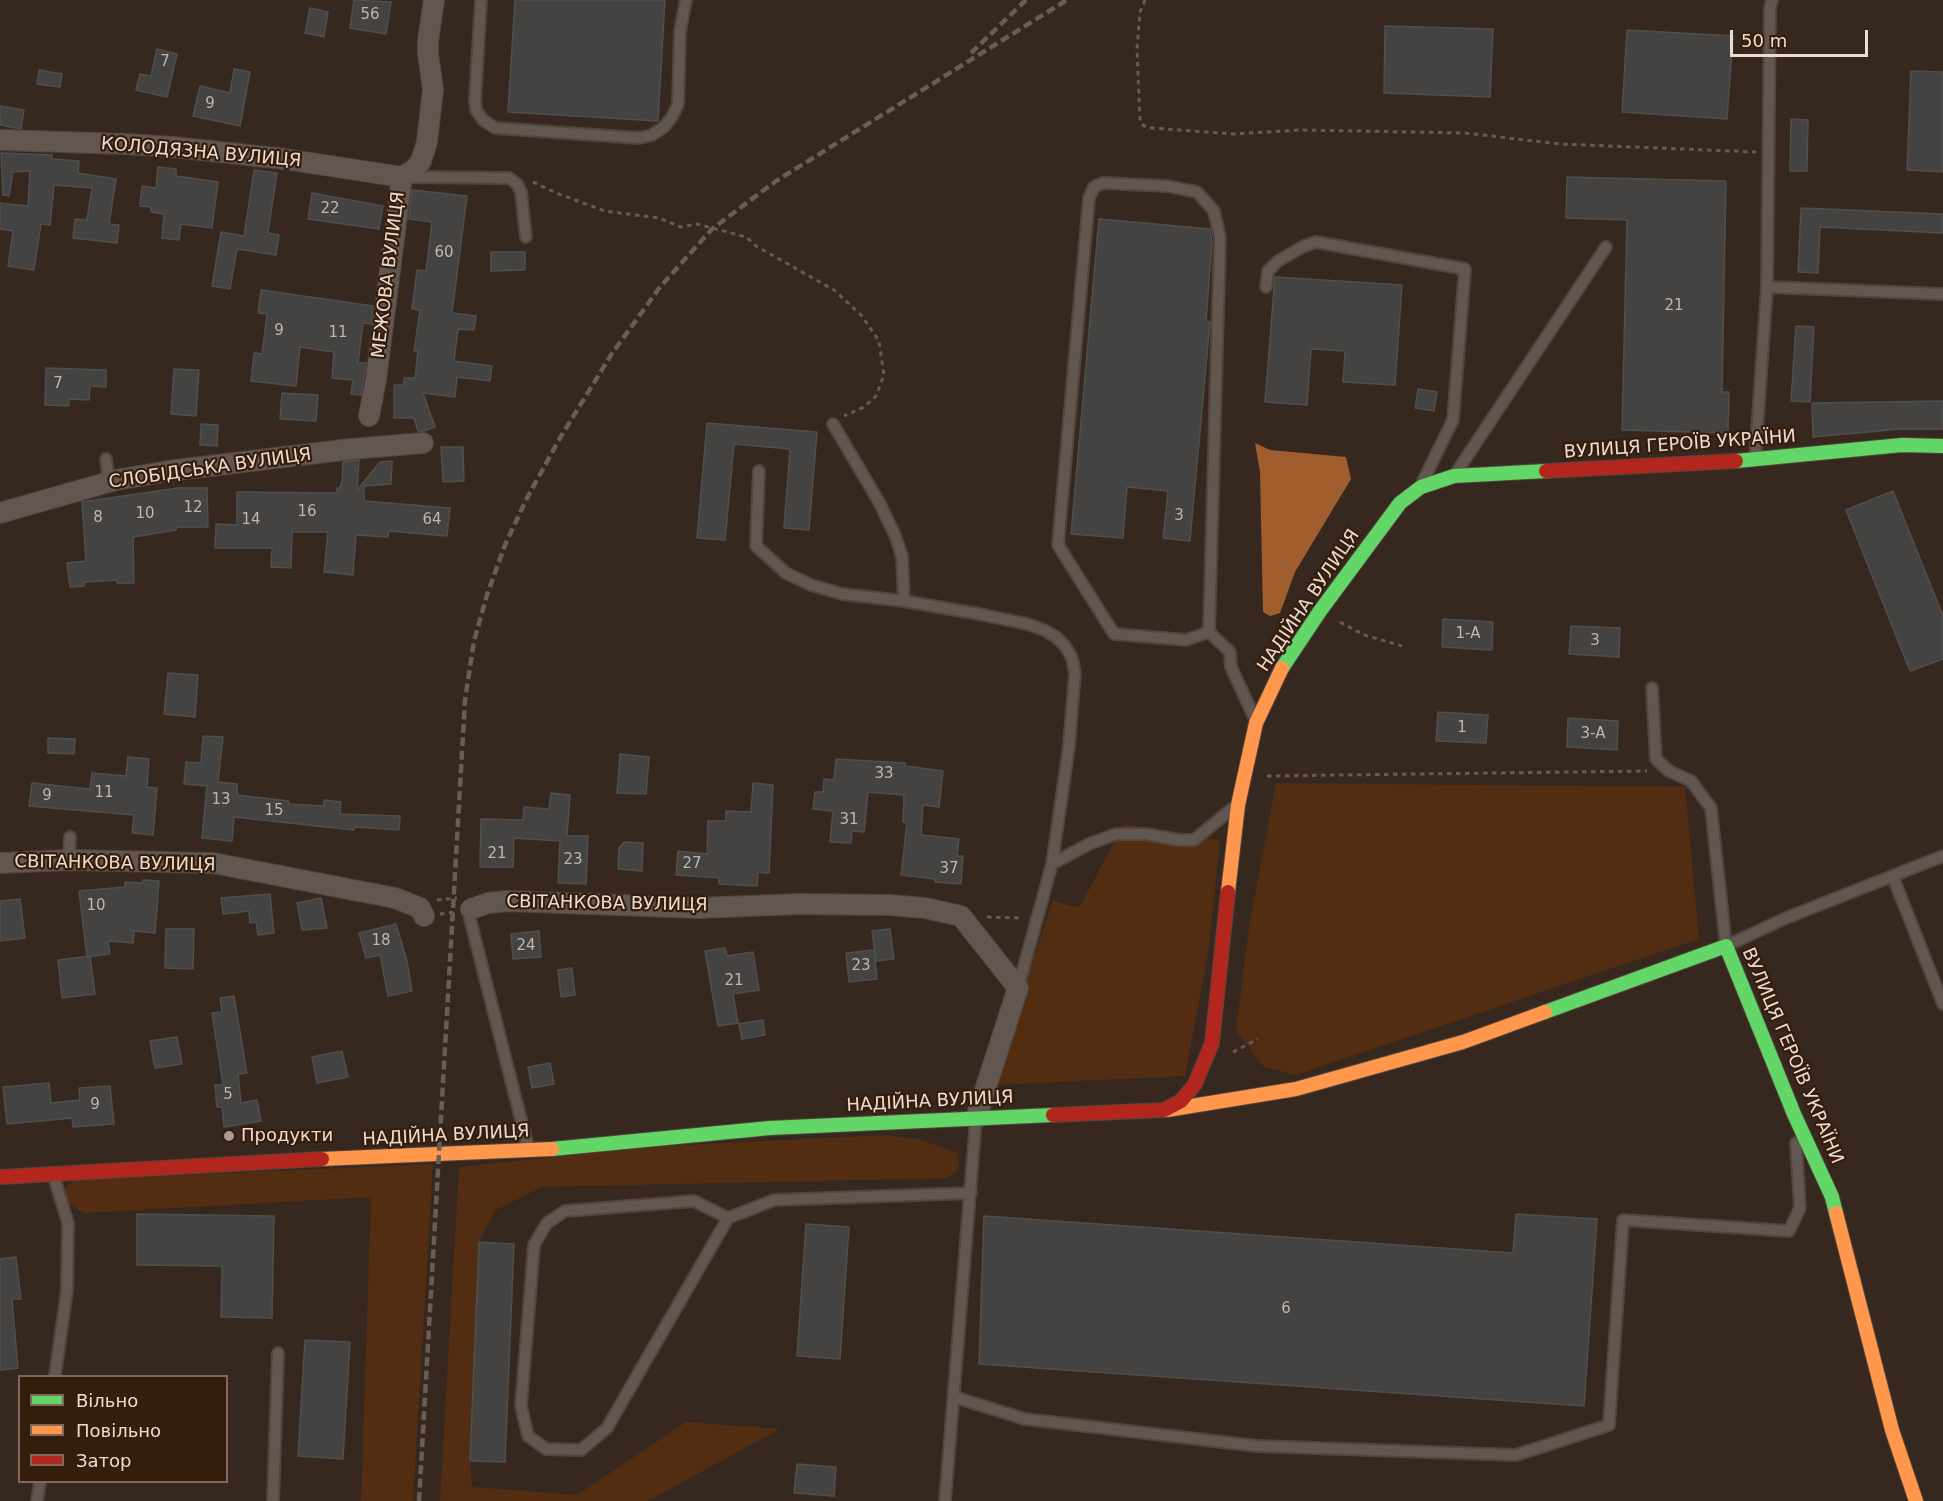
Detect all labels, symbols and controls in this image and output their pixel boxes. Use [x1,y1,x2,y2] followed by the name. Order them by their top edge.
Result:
[360,6,380,24] house number: 56
[1733,18,1871,56] scale bar
[1741,30,1787,51] text: 50 m
[160,53,170,71] house number: 7
[205,95,215,113] house number: 9
[100,133,302,173] street label: КОЛОДЯЗНА ВУЛИЦЯ
[368,190,410,360] street label: МЕЖОВА ВУЛИЦЯ
[320,200,340,218] house number: 22
[434,244,454,262] house number: 60
[1664,297,1684,315] house number: 21
[274,322,284,340] house number: 9
[328,324,348,342] house number: 11
[53,375,63,393] house number: 7
[1563,426,1797,464] street label: ВУЛИЦЯ ГЕРОЇВ УКРАЇНИ
[107,444,313,494] street label: СЛОБІДСЬКА ВУЛИЦЯ
[183,499,203,517] house number: 12
[297,503,317,521] house number: 16
[135,505,155,523] house number: 10
[1174,507,1184,525] house number: 3
[93,509,103,527] house number: 8
[241,511,261,529] house number: 14
[422,511,442,529] house number: 64
[1253,526,1365,676] street label: НАДІЙНА ВУЛИЦЯ
[1455,625,1481,643] house number: 1-А
[1590,632,1600,650] house number: 3
[1457,719,1467,737] house number: 1
[1580,725,1606,743] house number: 3-А
[874,765,894,783] house number: 33
[94,784,114,802] house number: 11
[42,787,52,805] house number: 9
[211,791,231,809] house number: 13
[264,802,284,820] house number: 15
[839,811,859,829] house number: 31
[487,845,507,863] house number: 21
[14,851,216,877] street label: СВІТАНКОВА ВУЛИЦЯ
[563,851,583,869] house number: 23
[682,855,702,873] house number: 27
[939,860,959,878] house number: 37
[506,891,708,917] street label: СВІТАНКОВА ВУЛИЦЯ
[86,897,106,915] house number: 10
[371,932,391,950] house number: 18
[516,937,536,955] house number: 24
[1737,945,1847,1167] street label: ВУЛИЦЯ ГЕРОЇВ УКРАЇНИ
[851,957,871,975] house number: 23
[724,972,744,990] house number: 21
[223,1086,233,1104] house number: 5
[846,1087,1014,1117] street label: НАДІЙНА ВУЛИЦЯ
[90,1096,100,1114] house number: 9
[362,1121,530,1151] street label: НАДІЙНА ВУЛИЦЯ
[241,1125,333,1147] place label: Продукти
[222,1129,236,1143] marker: Продукти
[1281,1300,1291,1318] house number: 6
[18,1375,228,1483] legend
[76,1390,138,1411] text: Вільно
[76,1420,161,1441] text: Повільно
[76,1450,132,1471] text: Затор

